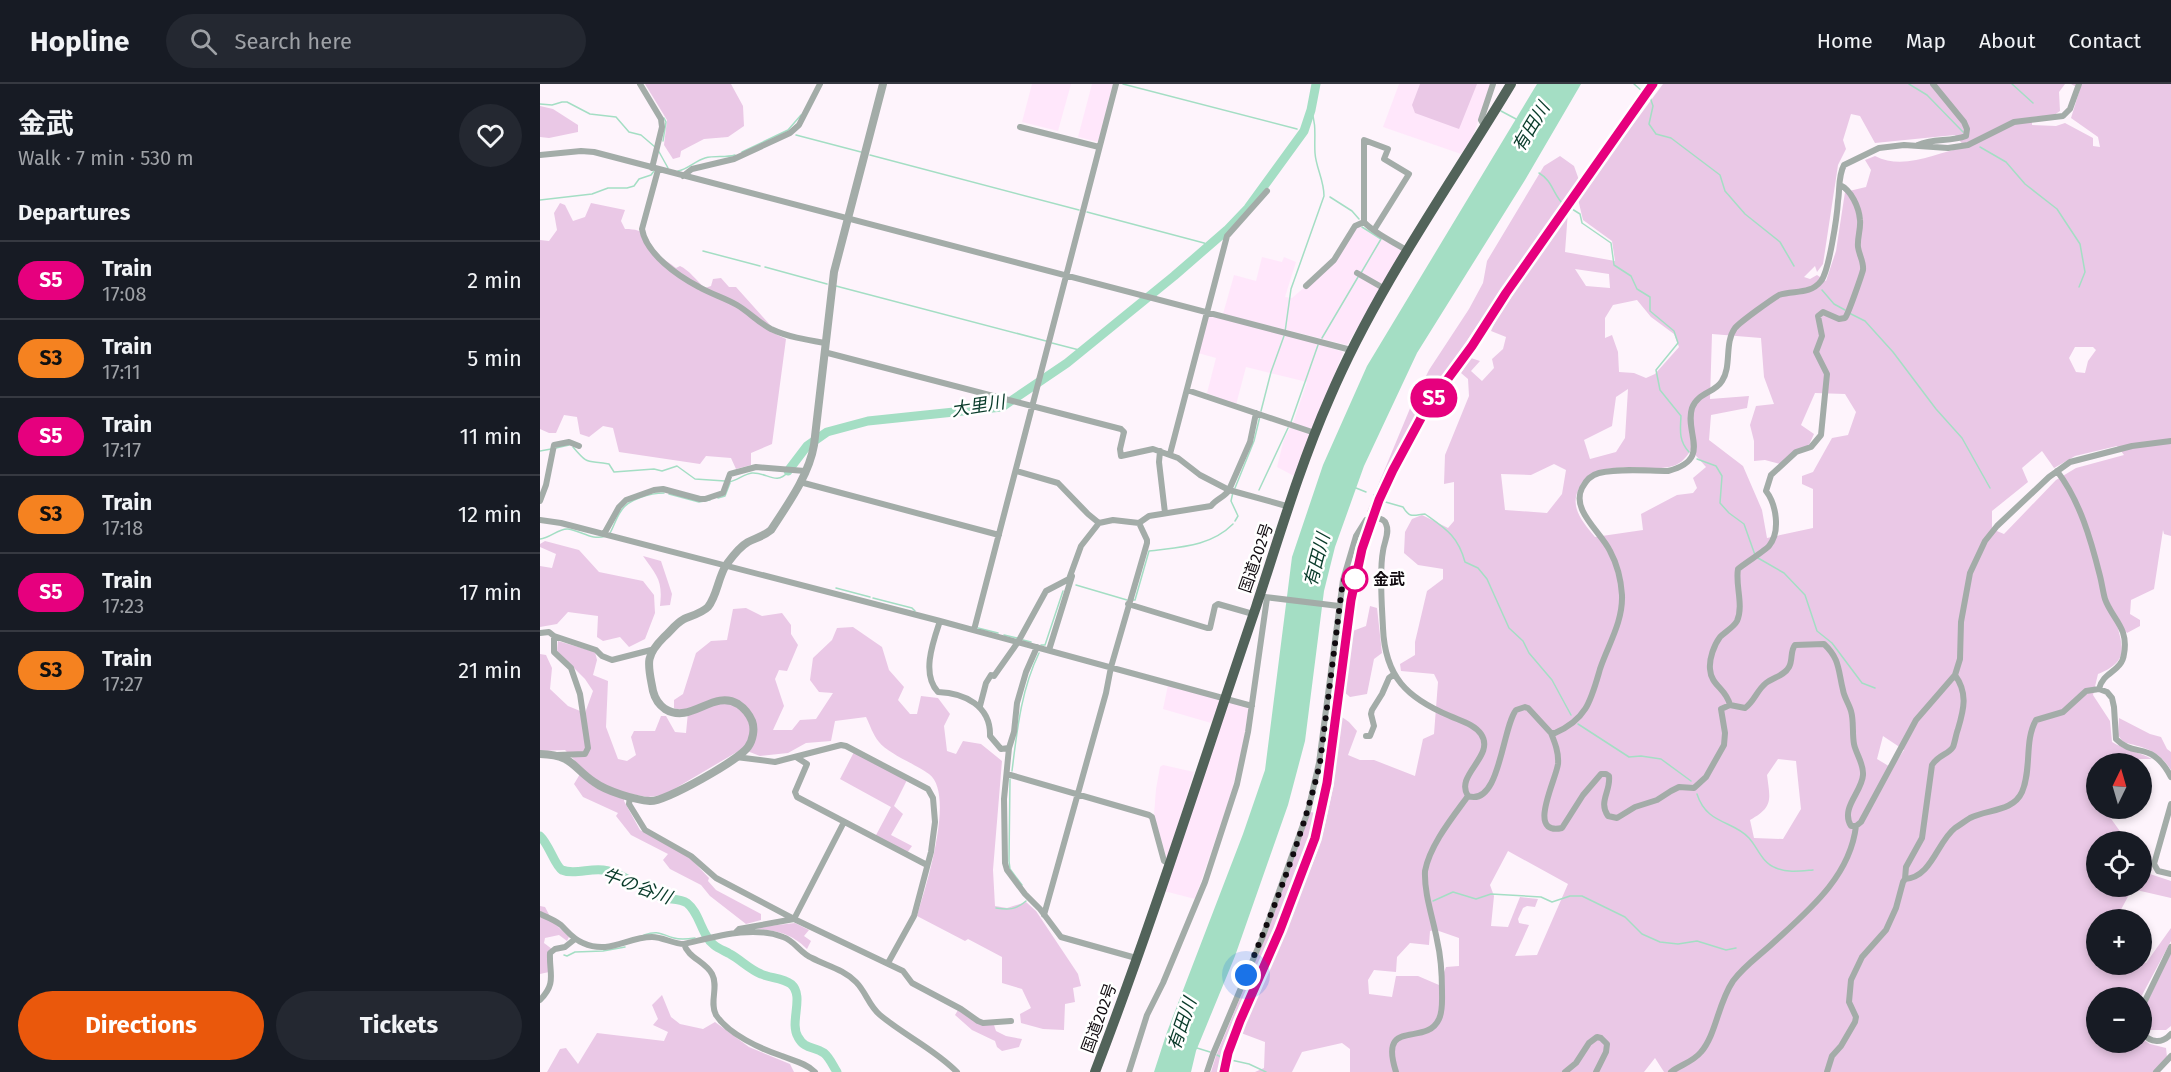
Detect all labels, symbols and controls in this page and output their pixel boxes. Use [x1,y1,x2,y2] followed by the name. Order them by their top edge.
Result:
[166,14,586,68] search box
[30,25,130,58] text: Hopline
[187,25,220,58] icon: search
[235,28,352,55] text: Search here
[1817,28,1873,54] text: Home
[1906,28,1946,54] text: Map
[1979,28,2036,54] text: About
[2069,28,2141,54] text: Contact
[1508,96,1555,156] water label: 有田川
[459,104,522,167] button: heart
[18,107,74,140] text: 金武
[18,146,194,170] text: Walk · 7 min · 530 m
[18,199,130,226] text: Departures
[102,255,152,282] text: Train
[39,267,63,293] text: S5
[467,267,522,294] text: 2 min
[102,282,147,306] text: 17:08
[102,333,152,360] text: Train
[40,345,62,371] text: S3
[467,345,522,372] text: 5 min
[102,360,141,384] text: 17:11
[1407,378,1461,418] line badge: S5
[1422,385,1446,411] text: S5
[950,391,1008,421] water label: 大里川
[102,411,152,438] text: Train
[39,423,63,449] text: S5
[459,423,522,450] text: 11 min
[102,438,141,462] text: 17:17
[102,489,152,516] text: Train
[40,501,62,527] text: S3
[458,501,522,528] text: 12 min
[102,516,143,540] text: 17:18
[1235,521,1277,595] street label: 国道202号
[1299,529,1335,589] water label: 有田川
[1342,566,1368,592] marker: 金武
[102,567,152,594] text: Train
[1373,570,1405,589] place label: 金武
[39,579,63,605] text: S5
[459,579,522,606] text: 17 min
[102,594,144,618] text: 17:23
[102,645,152,672] text: Train
[40,657,62,683] text: S3
[458,657,522,684] text: 21 min
[102,672,143,696] text: 17:27
[2086,753,2152,819] north arrow
[2086,753,2152,1053] map controls
[2086,831,2152,897] button: locate
[599,863,676,909] water label: 牛の谷川
[2086,909,2152,975] button: +
[1231,960,1261,990] your location
[1078,981,1120,1055] street label: 国道202号
[2086,987,2152,1053] button: −
[18,991,264,1060] button: Directions
[276,991,522,1060] button: Tickets
[1163,993,1202,1053] water label: 有田川

